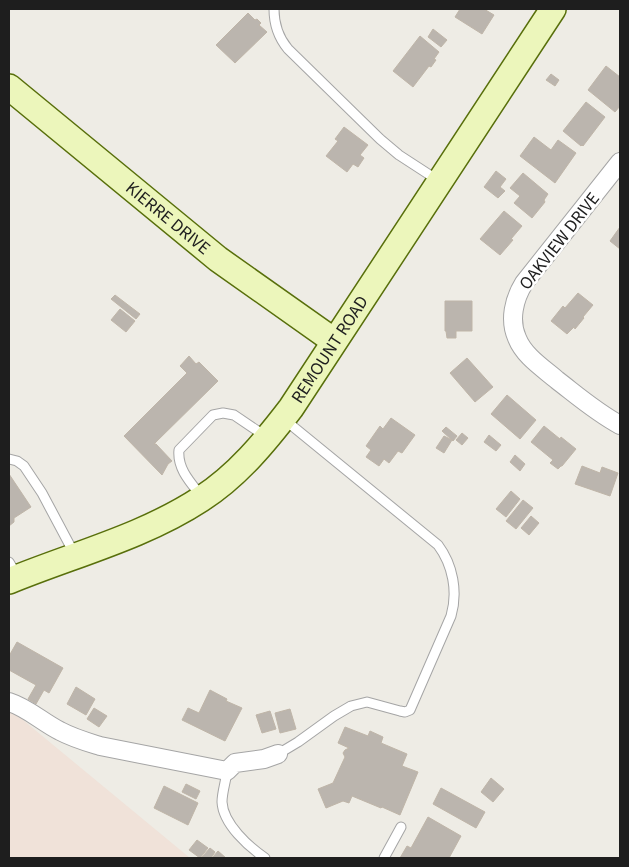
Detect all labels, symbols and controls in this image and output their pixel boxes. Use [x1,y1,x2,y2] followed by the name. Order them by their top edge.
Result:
[120,176,216,261] street label: KIERRE DRIVE
[513,187,606,295] street label: OAKVIEW DRIVE
[285,291,374,408] street label: REMOUNT ROAD

